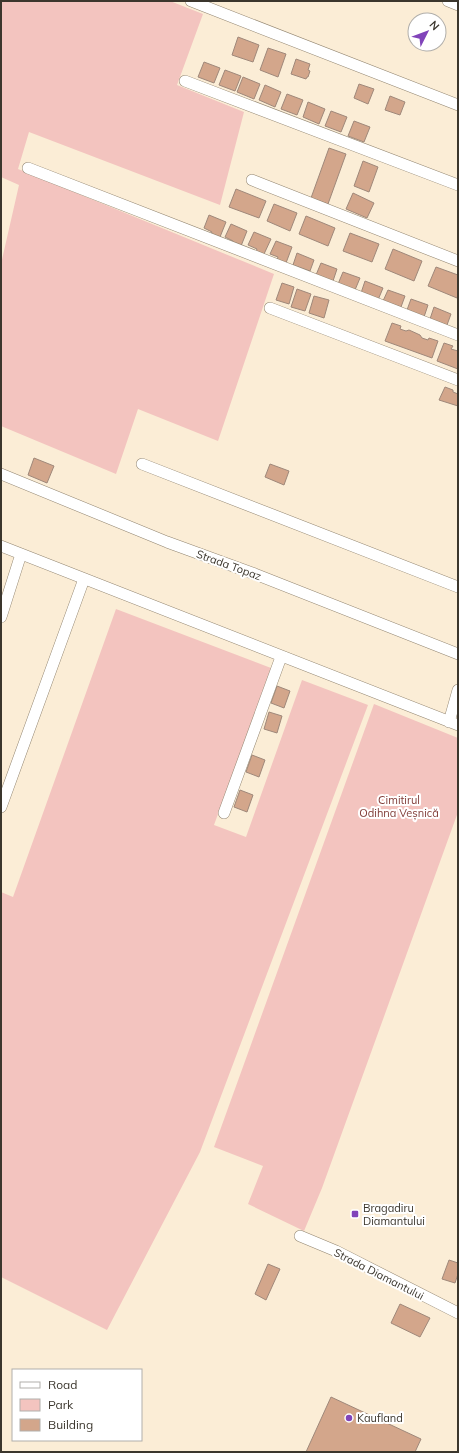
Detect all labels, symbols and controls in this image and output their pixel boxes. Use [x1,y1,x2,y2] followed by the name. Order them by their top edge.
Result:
[407,12,447,52] north arrow
[426,18,442,33] text: N
[195,547,264,583] street label: Strada Topaz
[359,793,439,821] park label: Cimitirul Odihna Veșnică
[363,1201,425,1228] place label: Bragadiru Diamantului
[350,1209,360,1219] marker: Bragadiru Diamantului
[332,1245,426,1303] street label: Strada Diamantului
[12,1369,142,1441] legend
[48,1377,77,1392] text: Road
[48,1397,74,1412] text: Park
[357,1411,403,1425] place label: Kaufland
[344,1413,354,1423] marker: Kaufland
[48,1417,93,1432] text: Building

